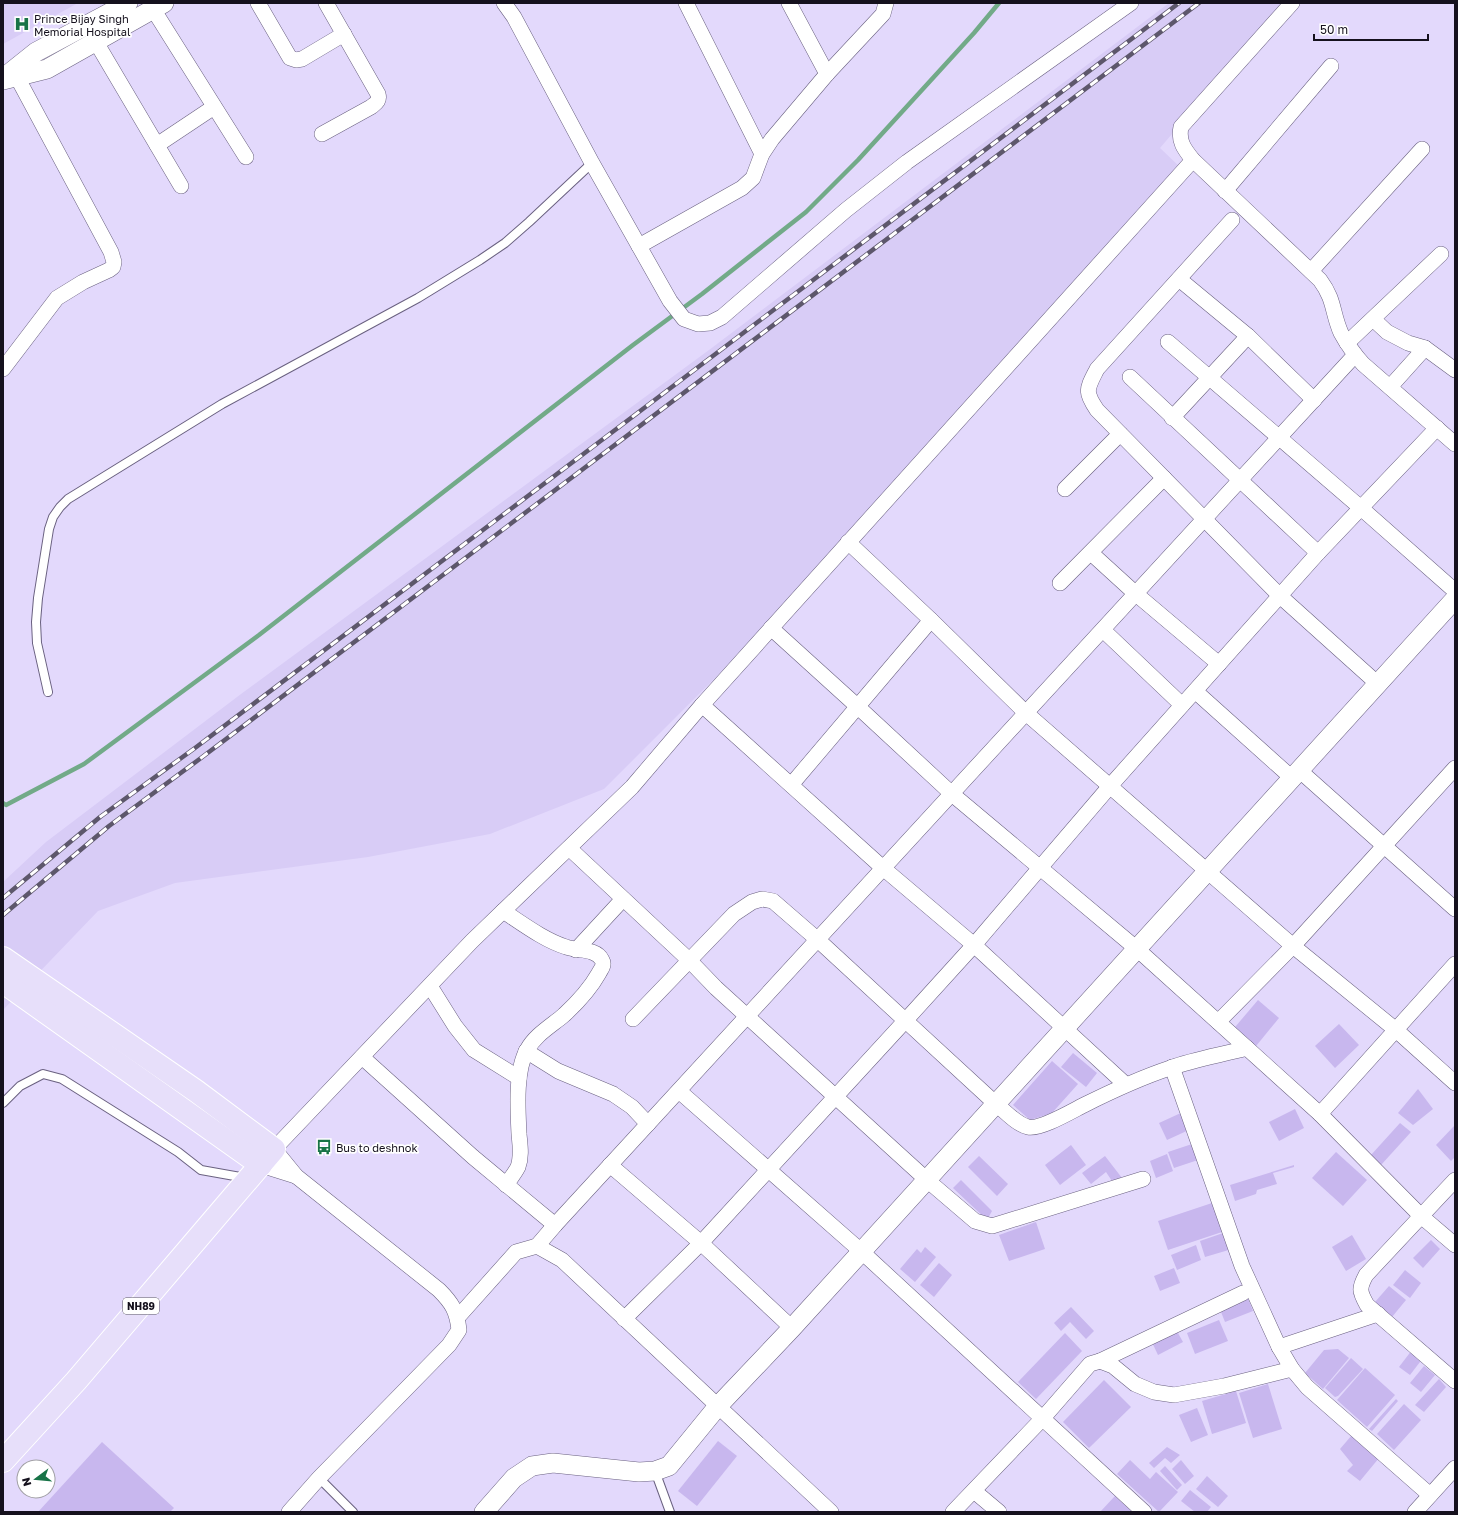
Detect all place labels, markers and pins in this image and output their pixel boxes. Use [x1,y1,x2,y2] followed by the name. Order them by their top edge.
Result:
[34,12,131,38] place label: Prince Bijay Singh Memorial Hospital
[13,15,31,33] hospital icon: Prince Bijay Singh Memorial Hospital
[315,1138,333,1156] bus stop icon: Bus to deshnok
[336,1141,418,1154] place label: Bus to deshnok

